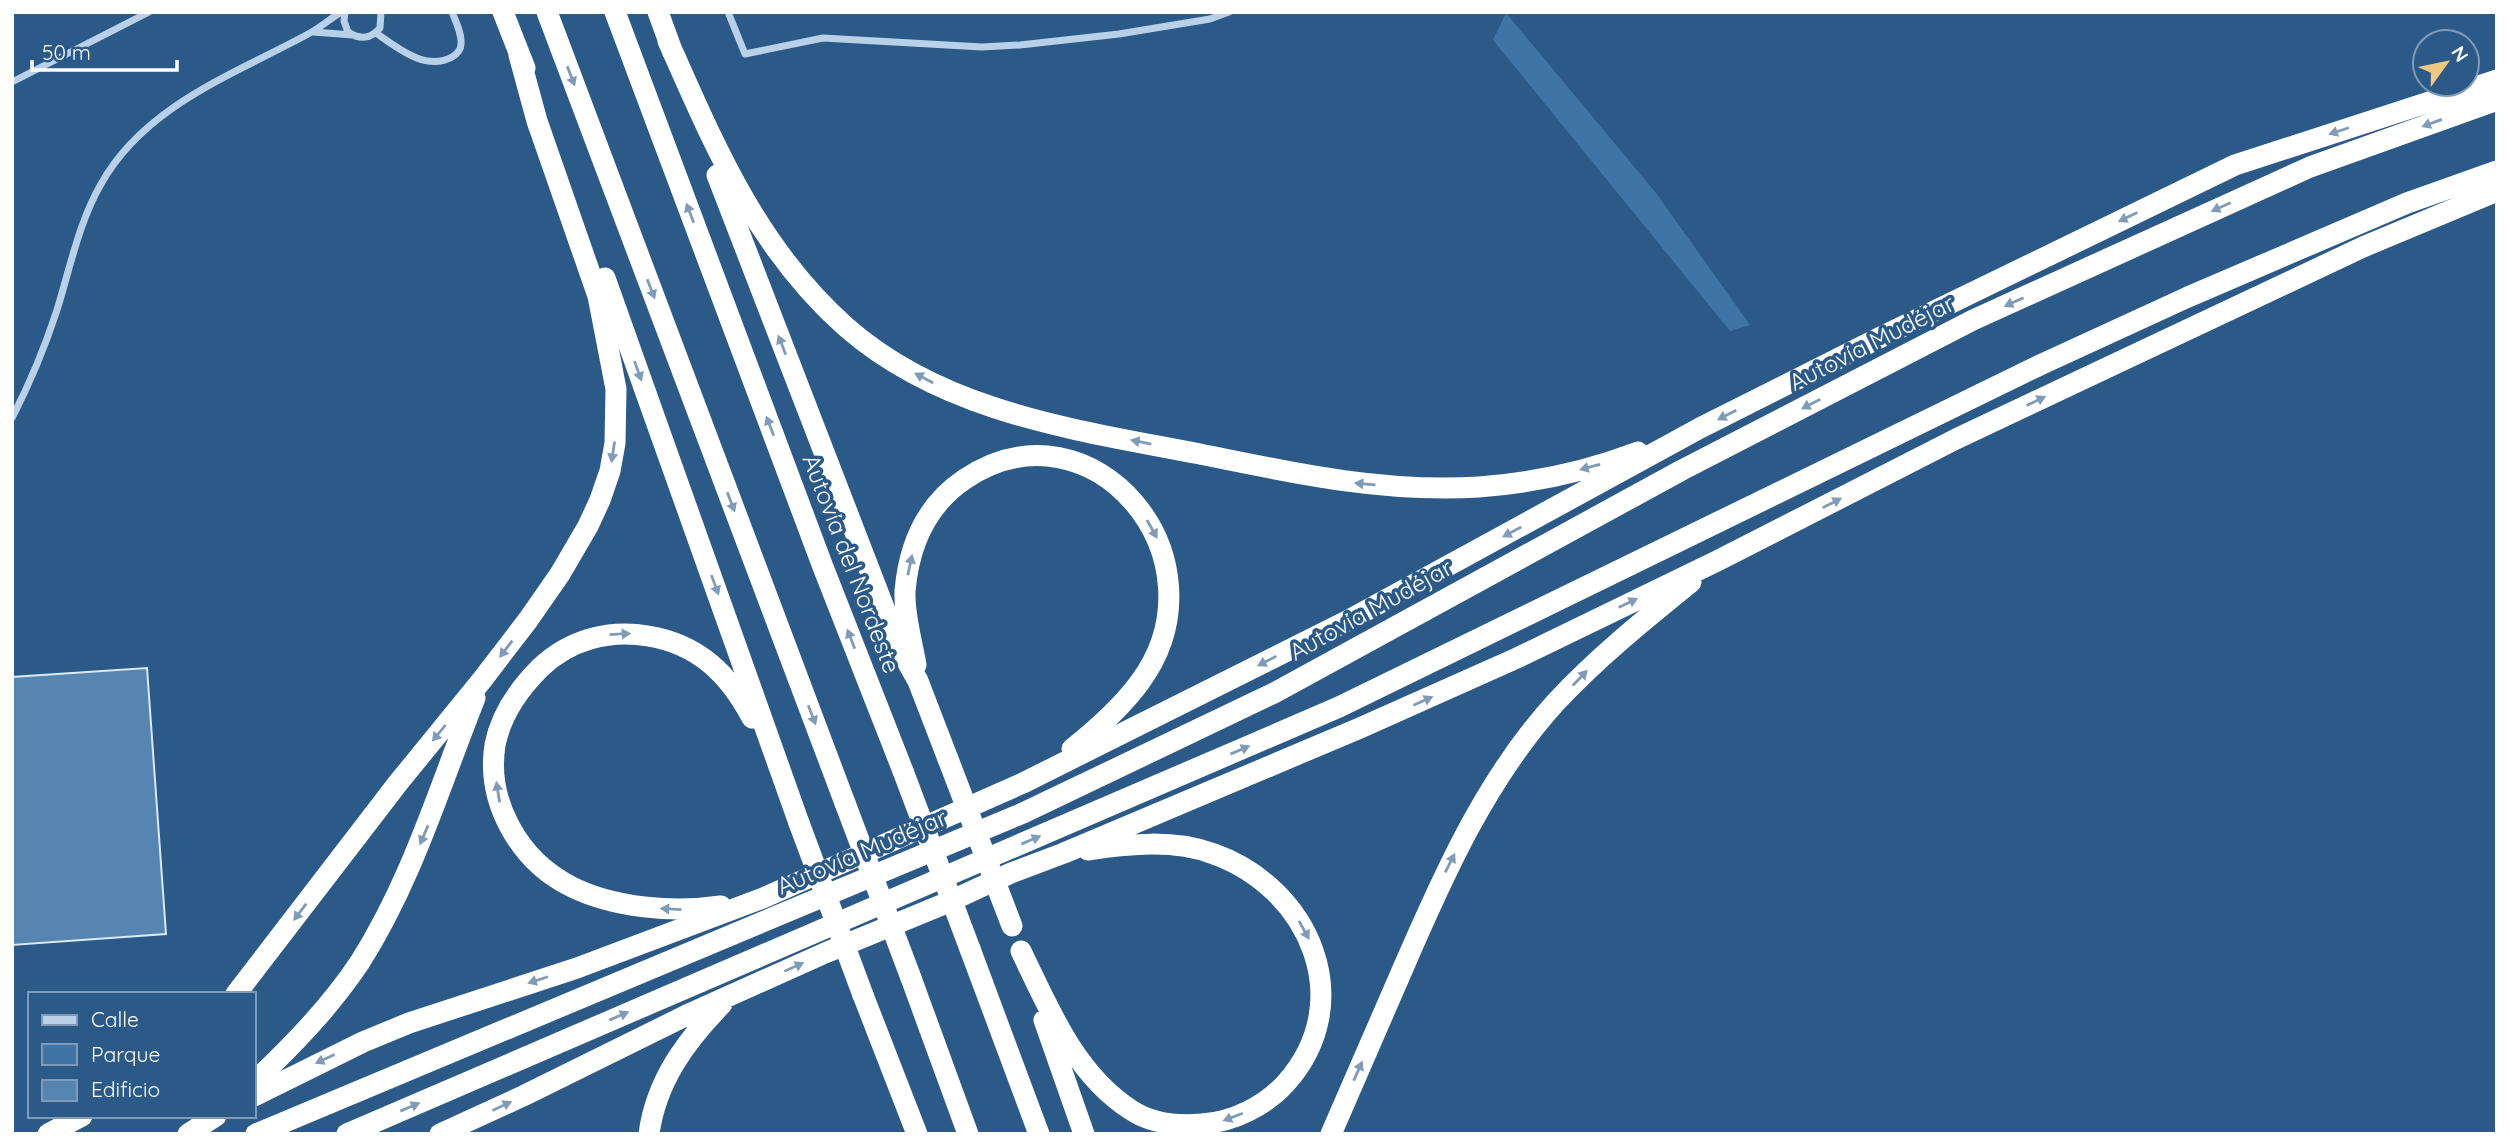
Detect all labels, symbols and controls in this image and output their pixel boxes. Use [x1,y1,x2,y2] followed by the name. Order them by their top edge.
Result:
[32,28,177,72] scale bar
[2411,28,2481,98] north arrow
[42,39,91,65] text: 50 m
[2446,41,2474,66] text: N
[566,66,577,87] one-way arrow
[2422,118,2443,129] one-way arrow
[2328,126,2349,137] one-way arrow
[2211,202,2231,213] one-way arrow
[684,203,695,224] one-way arrow
[2118,211,2139,222] one-way arrow
[646,278,657,299] one-way arrow
[1784,287,1960,397] street label: Autovía Mudéjar
[2004,296,2024,308] one-way arrow
[777,335,788,356] one-way arrow
[633,360,644,381] one-way arrow
[914,372,934,384] one-way arrow
[2026,395,2046,407] one-way arrow
[1801,398,1821,409] one-way arrow
[1717,409,1737,420] one-way arrow
[764,416,775,437] one-way arrow
[1130,437,1152,448] one-way arrow
[607,441,618,463] one-way arrow
[796,450,908,677] street label: Autovía del Nordeste
[1579,462,1601,473] one-way arrow
[1353,478,1375,489] one-way arrow
[726,491,737,512] one-way arrow
[1822,497,1842,508] one-way arrow
[1146,519,1158,539] one-way arrow
[1502,526,1522,537] one-way arrow
[1284,552,1457,666] street label: Autovía Mudéjar
[905,554,916,576] one-way arrow
[709,575,720,596] one-way arrow
[1618,598,1638,609] one-way arrow
[610,628,632,639] one-way arrow
[845,628,856,649] one-way arrow
[499,640,513,658] one-way arrow
[1257,655,1277,666] one-way arrow
[1571,669,1588,686] one-way arrow
[1412,695,1433,706] one-way arrow
[806,704,817,725] one-way arrow
[432,724,447,741] one-way arrow
[1229,744,1250,755] one-way arrow
[492,781,503,803] one-way arrow
[772,802,951,900] street label: Autovía Mudéjar
[418,825,429,846] one-way arrow
[1020,834,1041,845] one-way arrow
[1445,853,1456,873] one-way arrow
[292,903,307,921] one-way arrow
[660,903,682,914] one-way arrow
[1298,921,1310,941] one-way arrow
[784,961,805,972] one-way arrow
[527,976,548,986] one-way arrow
[28,992,256,1118] legend
[91,1006,139,1032] text: Calle
[609,1010,629,1022] one-way arrow
[91,1041,160,1067] text: Parque
[315,1053,335,1065] one-way arrow
[1352,1061,1364,1081] one-way arrow
[91,1076,160,1102] text: Edificio
[492,1100,512,1111] one-way arrow
[400,1101,420,1113] one-way arrow
[1223,1111,1244,1122] one-way arrow

